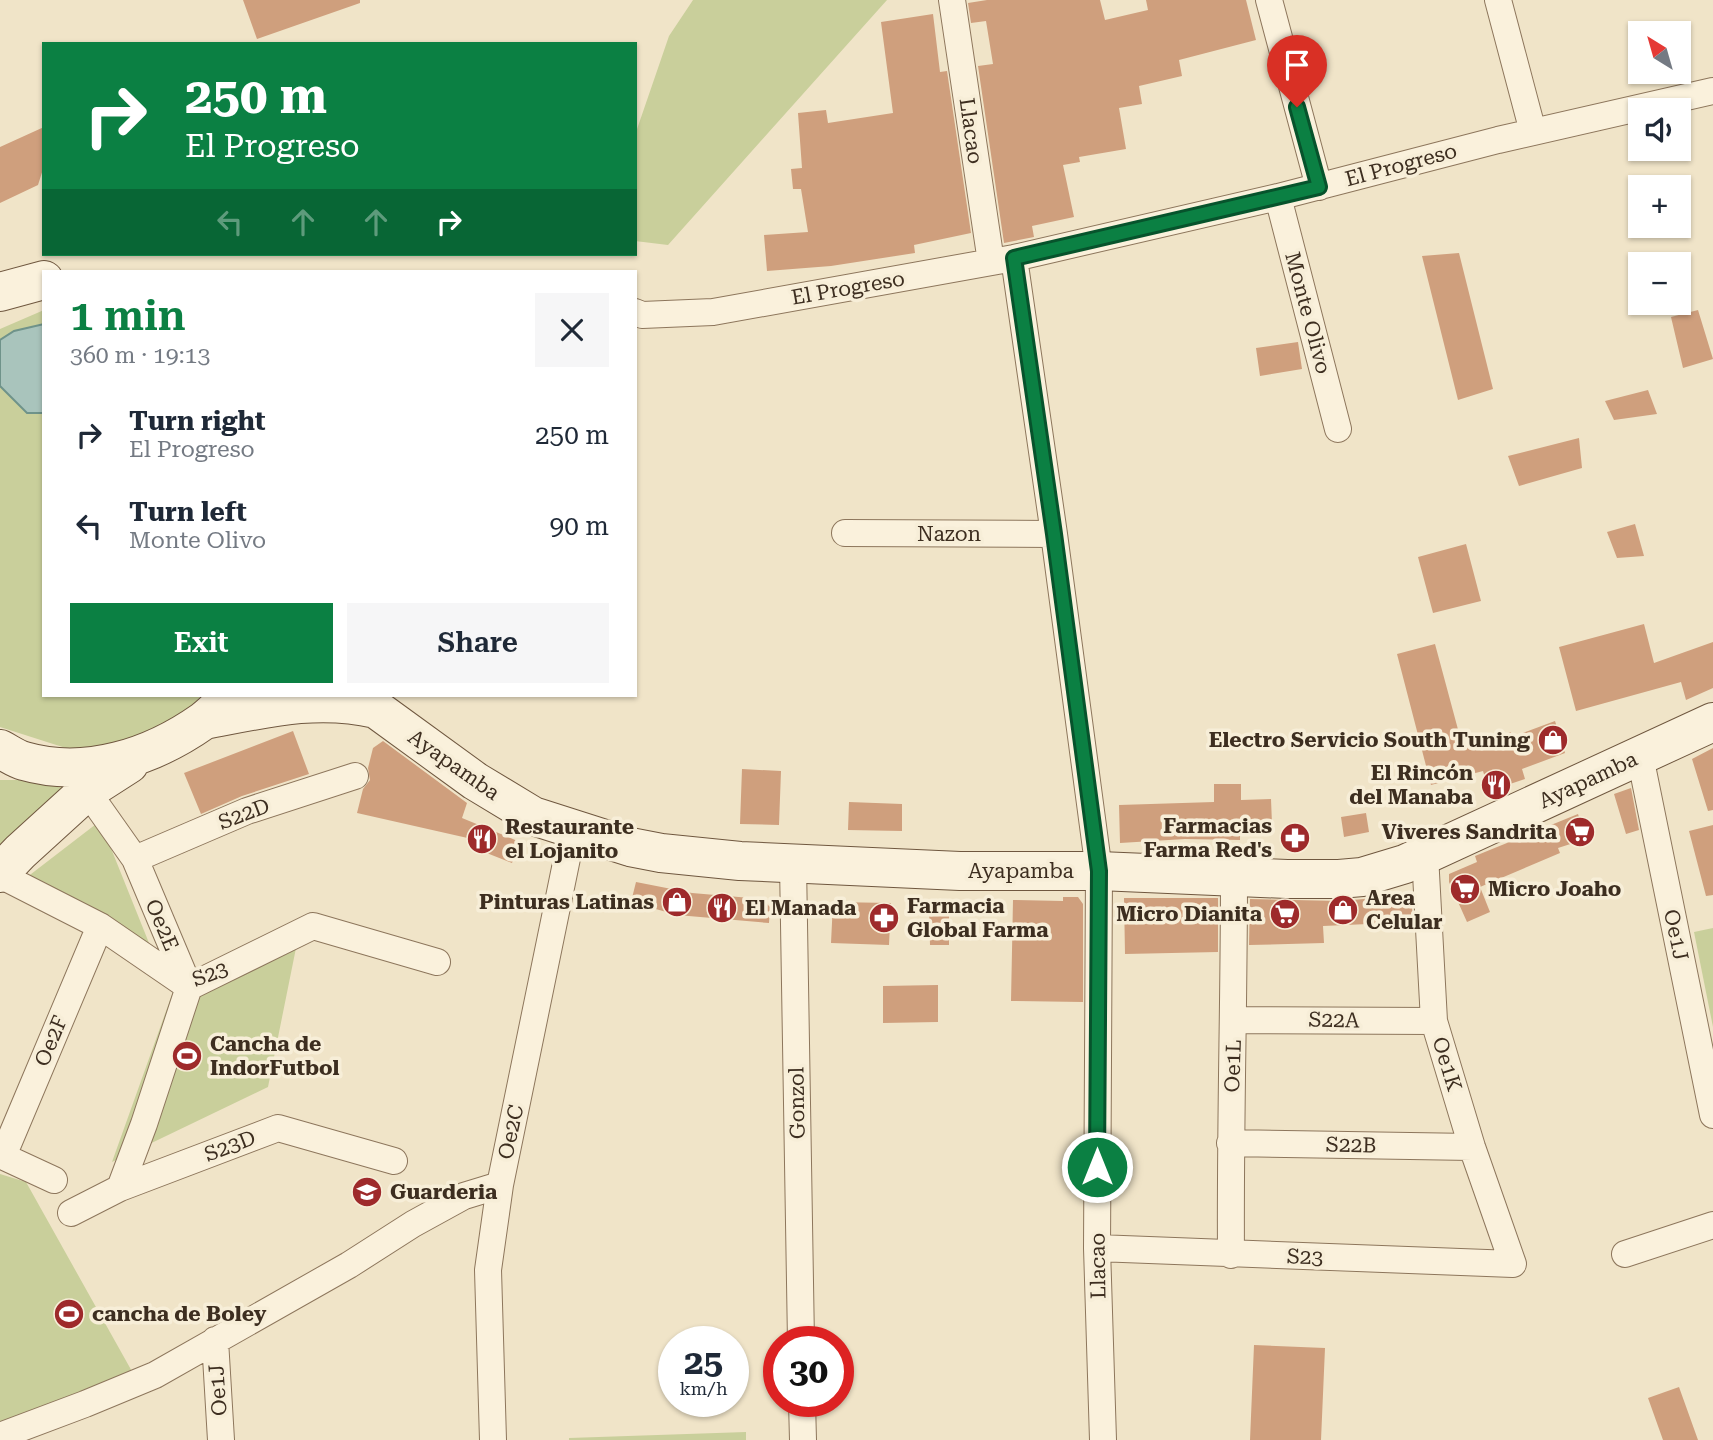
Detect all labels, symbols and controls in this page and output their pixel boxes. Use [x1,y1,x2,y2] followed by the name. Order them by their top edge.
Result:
[1628,21,1690,84] north arrow
[1628,21,1691,315] map controls
[1267,35,1327,107] pin
[1278,46,1316,84] icon: arrive
[185,68,327,125] text: 250 m
[70,70,161,161] icon: right
[954,96,988,166] street label: Llacao
[1628,98,1691,161] button: sound
[185,127,360,165] text: El Progreso
[1343,139,1459,191] street label: El Progreso
[1628,175,1691,238] button: +
[211,203,249,241] icon: left
[284,203,322,241] icon: ahead
[357,203,395,241] icon: ahead
[430,203,468,241] icon: right
[1280,249,1336,377] street label: Monte Olivo
[1628,252,1691,315] button: −
[789,266,907,310] street label: El Progreso
[70,291,186,340] text: 1 min
[535,293,609,367] button: close
[70,342,210,369] text: 360 m · 19:13
[129,406,265,436] text: Turn right
[70,416,108,454] icon: right
[535,420,609,450] text: 250 m
[129,436,255,463] text: El Progreso
[129,497,247,527] text: Turn left
[70,507,108,545] icon: left
[550,511,609,541] text: 90 m
[917,522,982,546] street label: Nazon
[129,527,266,554] text: Monte Olivo
[70,603,333,683] button: Exit
[347,603,609,683] button: Share
[1536,723,1570,757] shop icon: Electro Servicio South Tuning
[404,725,505,806] street label: Ayapamba
[1209,728,1530,752] place label: Electro Servicio South Tuning
[1535,746,1642,813] street label: Ayapamba
[1349,761,1474,809] place label: El Rincón del Manaba
[1479,768,1513,802] restaurant icon: El Rincón del Manaba
[215,793,273,835] street label: S22D
[1144,814,1272,862] place label: Farmacias Farma Red's
[505,815,634,863] place label: Restaurante el Lojanito
[1563,815,1597,849] supermarket icon: Viveres Sandrita
[1381,820,1558,844] place label: Viveres Sandrita
[1278,821,1312,855] pharmacy icon: Farmacias Farma Red's
[465,822,499,856] restaurant icon: Restaurante el Lojanito
[968,859,1075,883] street label: Ayapamba
[1448,872,1482,906] supermarket icon: Micro Joaho
[1488,877,1621,901] place label: Micro Joaho
[660,885,694,919] shop icon: Pinturas Latinas
[1366,886,1443,934] place label: Area Celular
[479,890,654,914] place label: Pinturas Latinas
[705,891,739,925] restaurant icon: El Manada
[1326,893,1360,927] shop icon: Area Celular
[907,894,1049,942] place label: Farmacia Global Farma
[140,896,184,954] street label: Oe2E
[745,896,857,920] place label: El Manada
[1268,897,1302,931] supermarket icon: Micro Dianita
[867,901,901,935] pharmacy icon: Farmacia Global Farma
[1116,902,1263,926] place label: Micro Dianita
[1659,907,1693,963] street label: Oe1J
[189,956,231,992] street label: S23
[1308,1008,1360,1032] street label: S22A
[30,1012,72,1070] street label: Oe2F
[210,1032,340,1080] place label: Cancha de IndorFutbol
[1427,1034,1467,1094] street label: Oe1K
[170,1039,204,1073] sports icon: Cancha de IndorFutbol
[1220,1039,1246,1093] street label: Oe1L
[784,1066,810,1139] street label: Gonzol
[494,1103,528,1161] street label: Oe2C
[201,1125,259,1167] street label: S23D
[1060,1130,1134,1204] position arrow
[1325,1133,1377,1157] street label: S22B
[350,1175,384,1209] school or university icon: Guarderia
[390,1180,498,1204] place label: Guarderia
[1085,1233,1111,1299] street label: Llacao
[1286,1244,1324,1270] street label: S23
[52,1297,86,1331] sports icon: cancha de Boley
[92,1302,267,1326] place label: cancha de Boley
[763,1326,854,1417] speed limit sign: 30
[684,1342,723,1383] text: 25
[204,1363,232,1417] street label: Oe1J
[679,1378,728,1399] text: km/h

